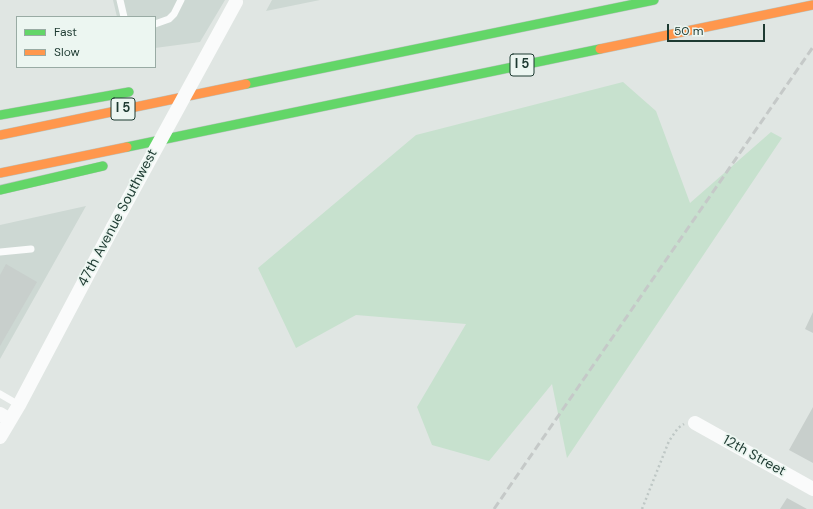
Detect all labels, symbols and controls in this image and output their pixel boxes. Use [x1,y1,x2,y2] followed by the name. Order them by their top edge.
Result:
[16,16,156,68] legend
[669,16,767,42] scale bar
[674,23,703,39] text: 50 m
[54,24,77,40] text: Fast
[54,44,80,60] text: Slow
[510,54,534,76] road number: I 5
[111,98,135,120] road number: I 5
[75,146,161,290] street label: 47th Avenue Southwest
[720,432,788,480] street label: 12th Street

